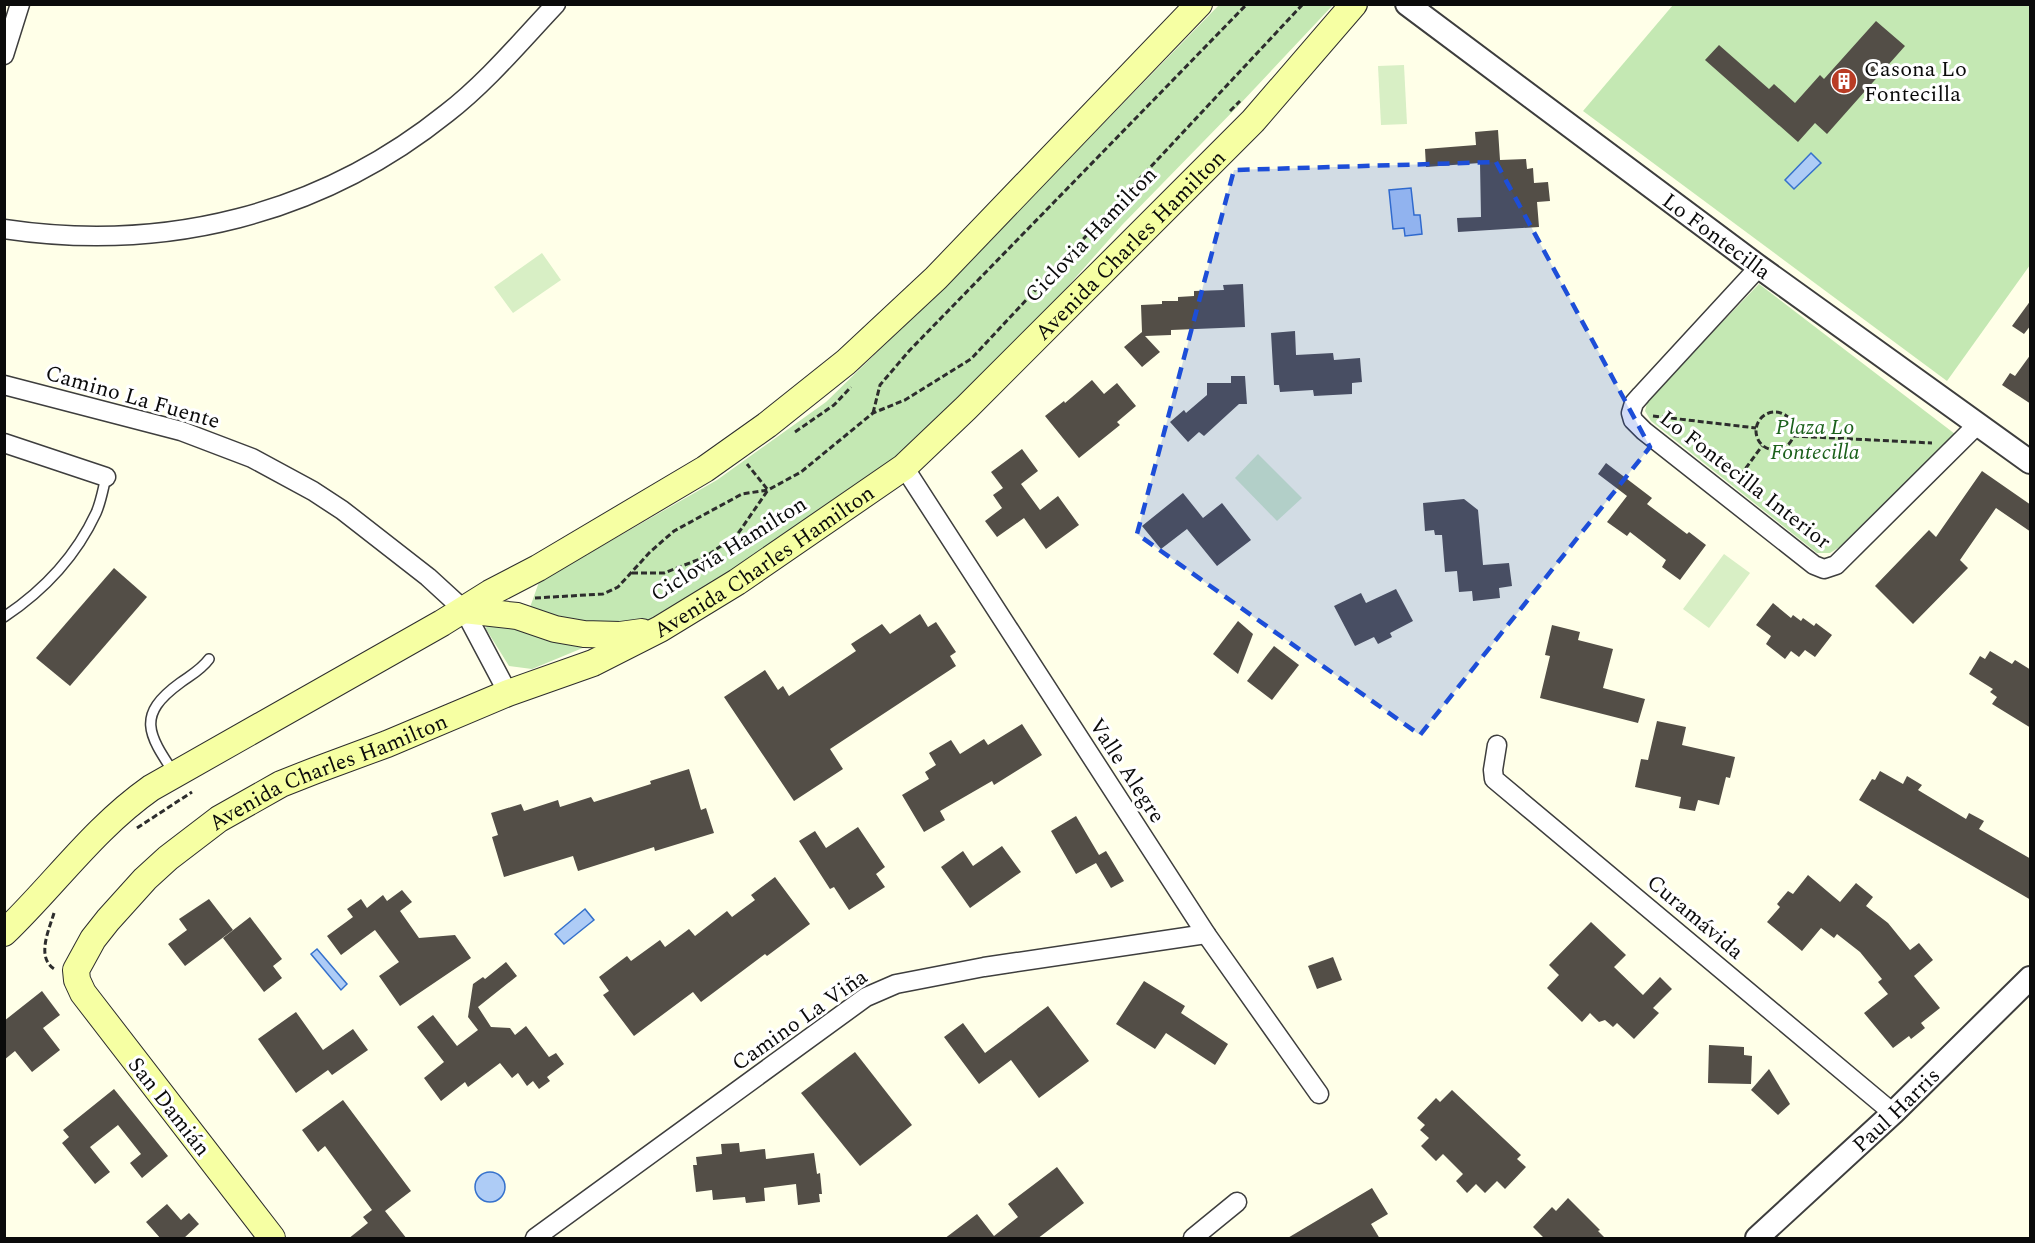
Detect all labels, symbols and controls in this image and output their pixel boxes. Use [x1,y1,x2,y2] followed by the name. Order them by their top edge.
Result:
[1864,53,1967,111] place label: Casona Lo Fontecilla
[1829,66,1859,96] building icon: Casona Lo Fontecilla
[1028,142,1234,349] street label: Avenida Charles Hamilton
[1017,159,1165,311] street label: Ciclovia Hamilton
[1655,185,1778,289] street label: Lo Fontecilla
[41,357,224,438] street label: Camino La Fuente
[1652,403,1838,558] street label: Lo Fontecilla Interior
[1770,411,1860,469] park label: Plaza Lo Fontecilla
[648,477,882,647] street label: Avenida Charles Hamilton
[644,488,813,611] street label: Ciclovia Hamilton
[202,705,453,840] street label: Avenida Charles Hamilton
[1080,712,1173,830] street label: Valle Alegre
[1639,867,1751,968] street label: Curamávida
[725,961,875,1079] street label: Camino La Viña
[119,1050,218,1164] street label: San Damián
[1845,1060,1948,1161] street label: Paul Harris

